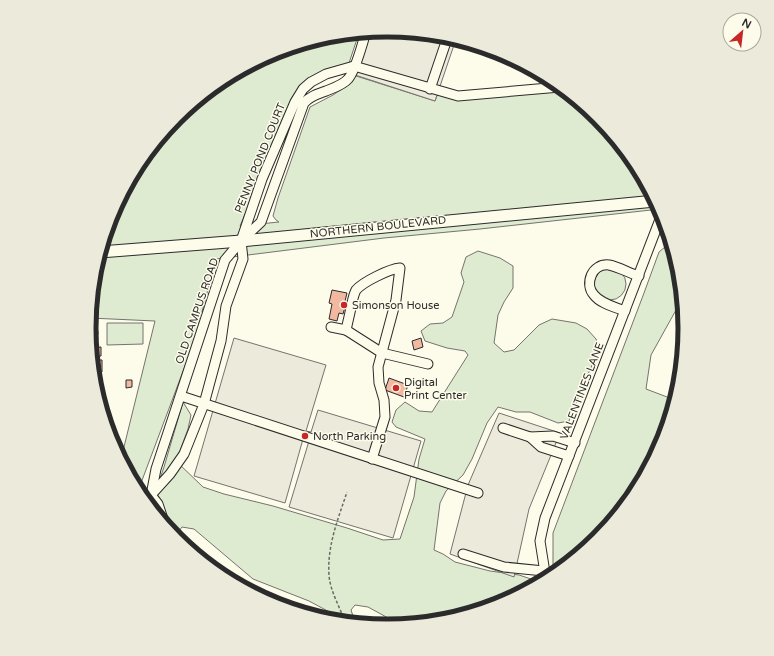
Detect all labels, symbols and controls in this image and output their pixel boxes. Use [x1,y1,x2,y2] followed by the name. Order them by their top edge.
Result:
[722,12,762,52] north arrow
[740,16,753,31] text: N
[232,101,288,215] street label: PENNY POND COURT
[309,213,447,241] street label: NORTHERN BOULEVARD
[173,256,221,366] street label: OLD CAMPUS ROAD
[352,299,439,312] place label: Simonson House
[339,300,349,310] marker: Simonson House
[557,341,607,441] street label: VALENTINES LANE
[404,376,467,402] place label: Digital Print Center
[391,383,401,393] marker: Digital Print Center
[313,430,386,443] place label: North Parking
[300,431,310,441] marker: North Parking

